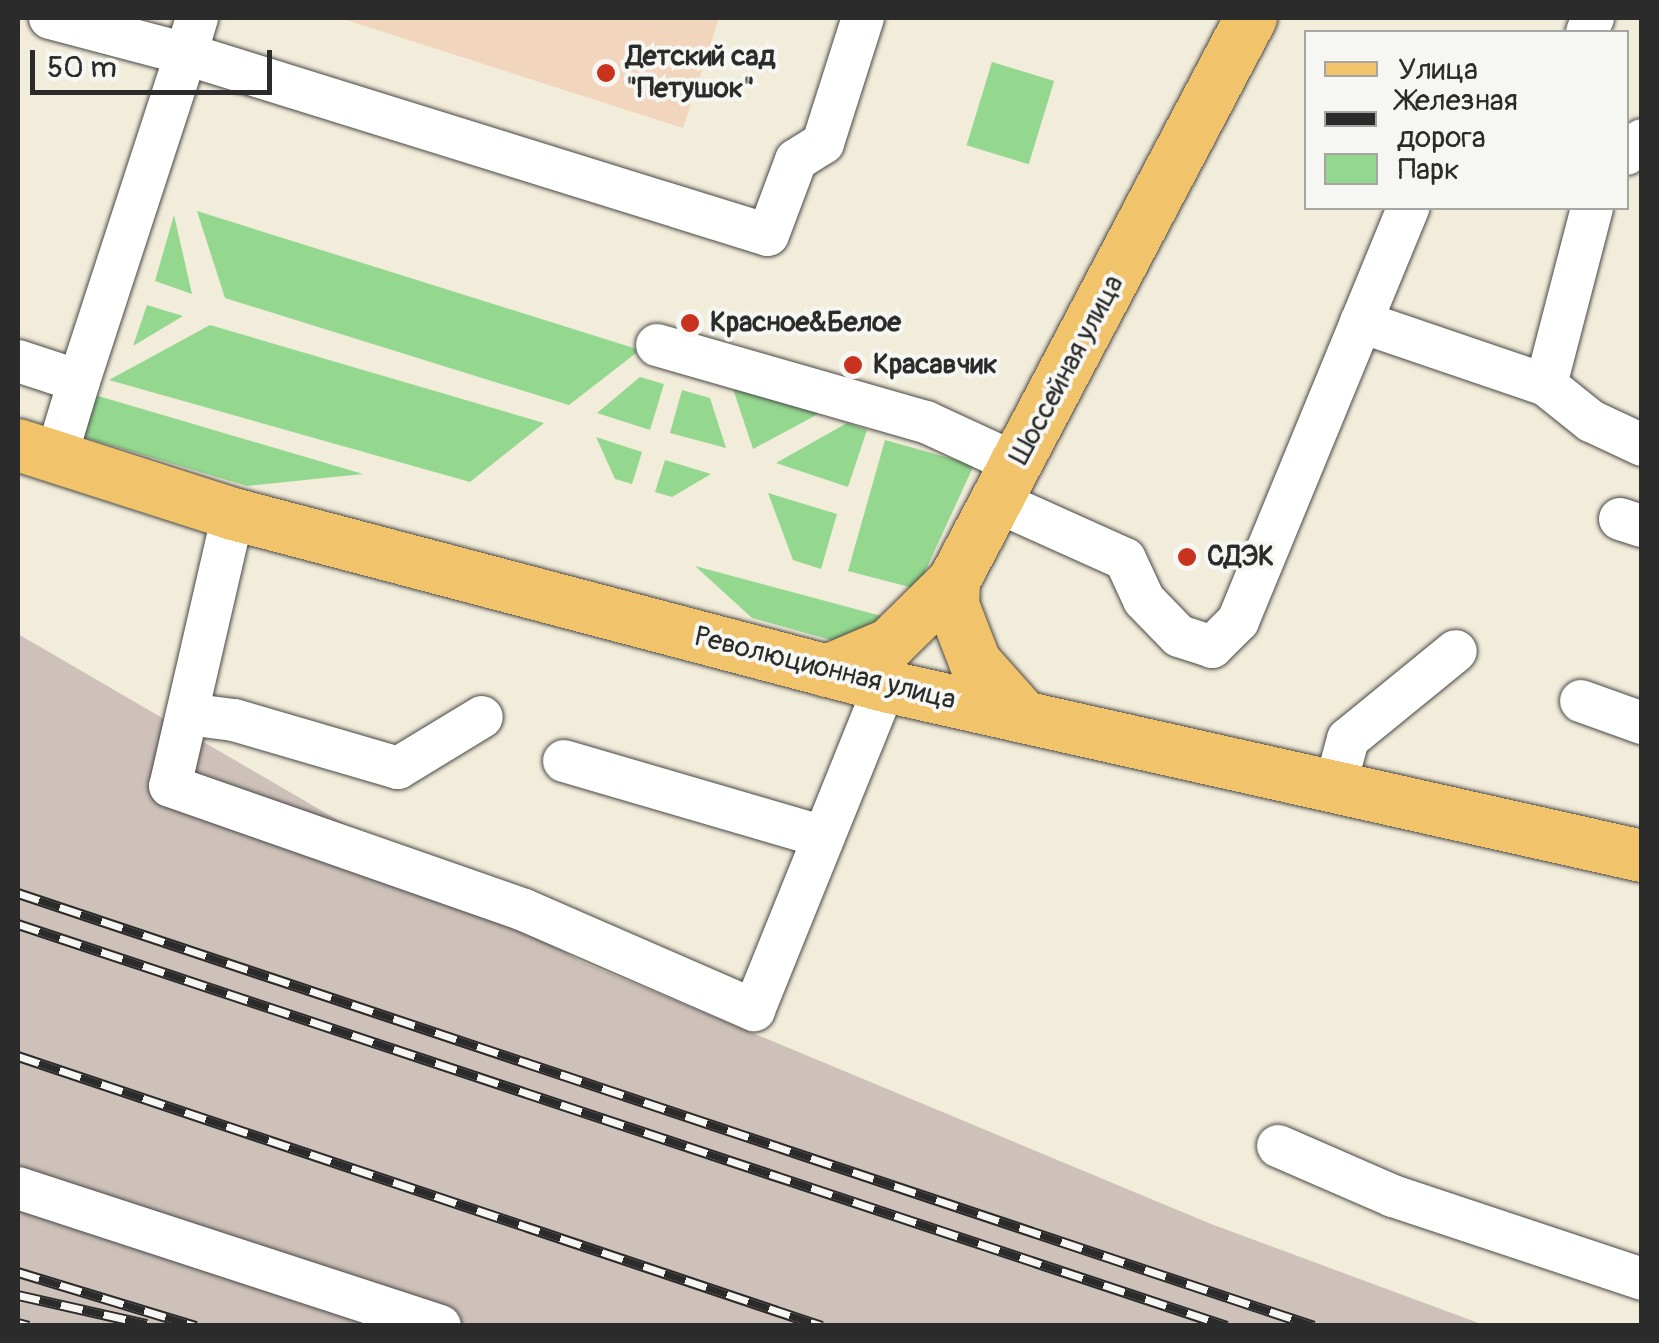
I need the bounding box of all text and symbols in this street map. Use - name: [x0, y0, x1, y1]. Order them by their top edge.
- scale bar: [35, 30, 278, 92]
- legend: [1304, 30, 1629, 210]
- place label: Детский сад "Петушок": [626, 40, 775, 106]
- text: 50 m: [47, 49, 117, 86]
- text: Улица: [1398, 51, 1478, 88]
- marker: Детский сад "Петушок": [595, 62, 617, 84]
- text: Железная дорога: [1397, 82, 1518, 156]
- text: Парк: [1398, 151, 1460, 188]
- street label: Шоссейная улица: [1003, 270, 1131, 470]
- place label: Красное&Белое: [710, 306, 901, 340]
- marker: Красное&Белое: [679, 312, 701, 334]
- place label: Красавчик: [873, 348, 997, 382]
- marker: Красавчик: [842, 354, 864, 376]
- place label: СДЭК: [1207, 540, 1274, 574]
- marker: СДЭК: [1176, 546, 1198, 568]
- street label: Революционная улица: [691, 620, 959, 718]

